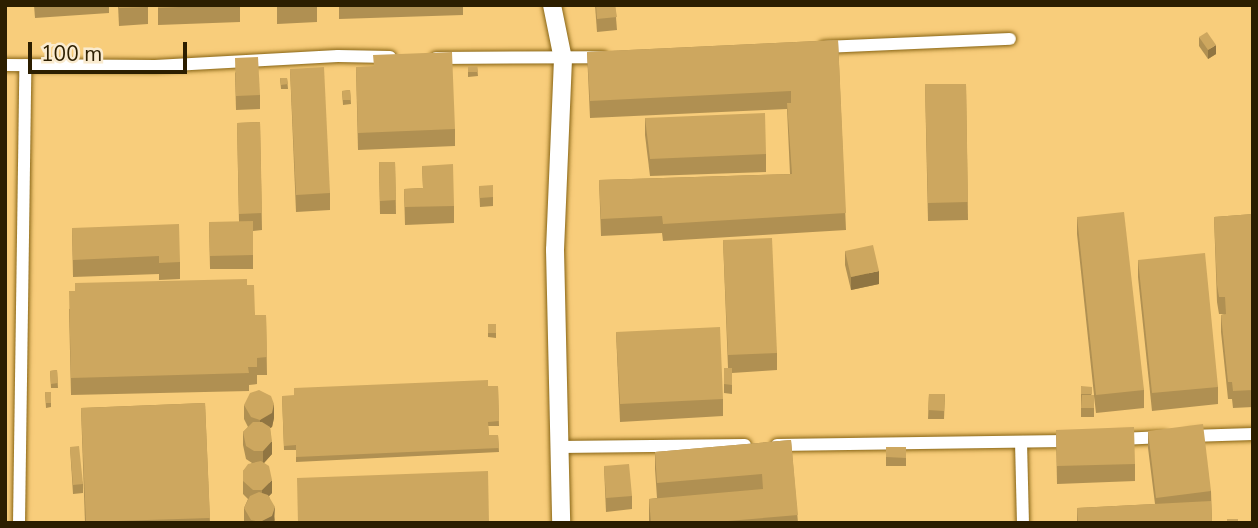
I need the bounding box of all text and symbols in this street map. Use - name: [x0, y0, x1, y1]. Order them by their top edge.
- scale bar: [32, 28, 191, 72]
- text: 100 m: [41, 40, 102, 68]

